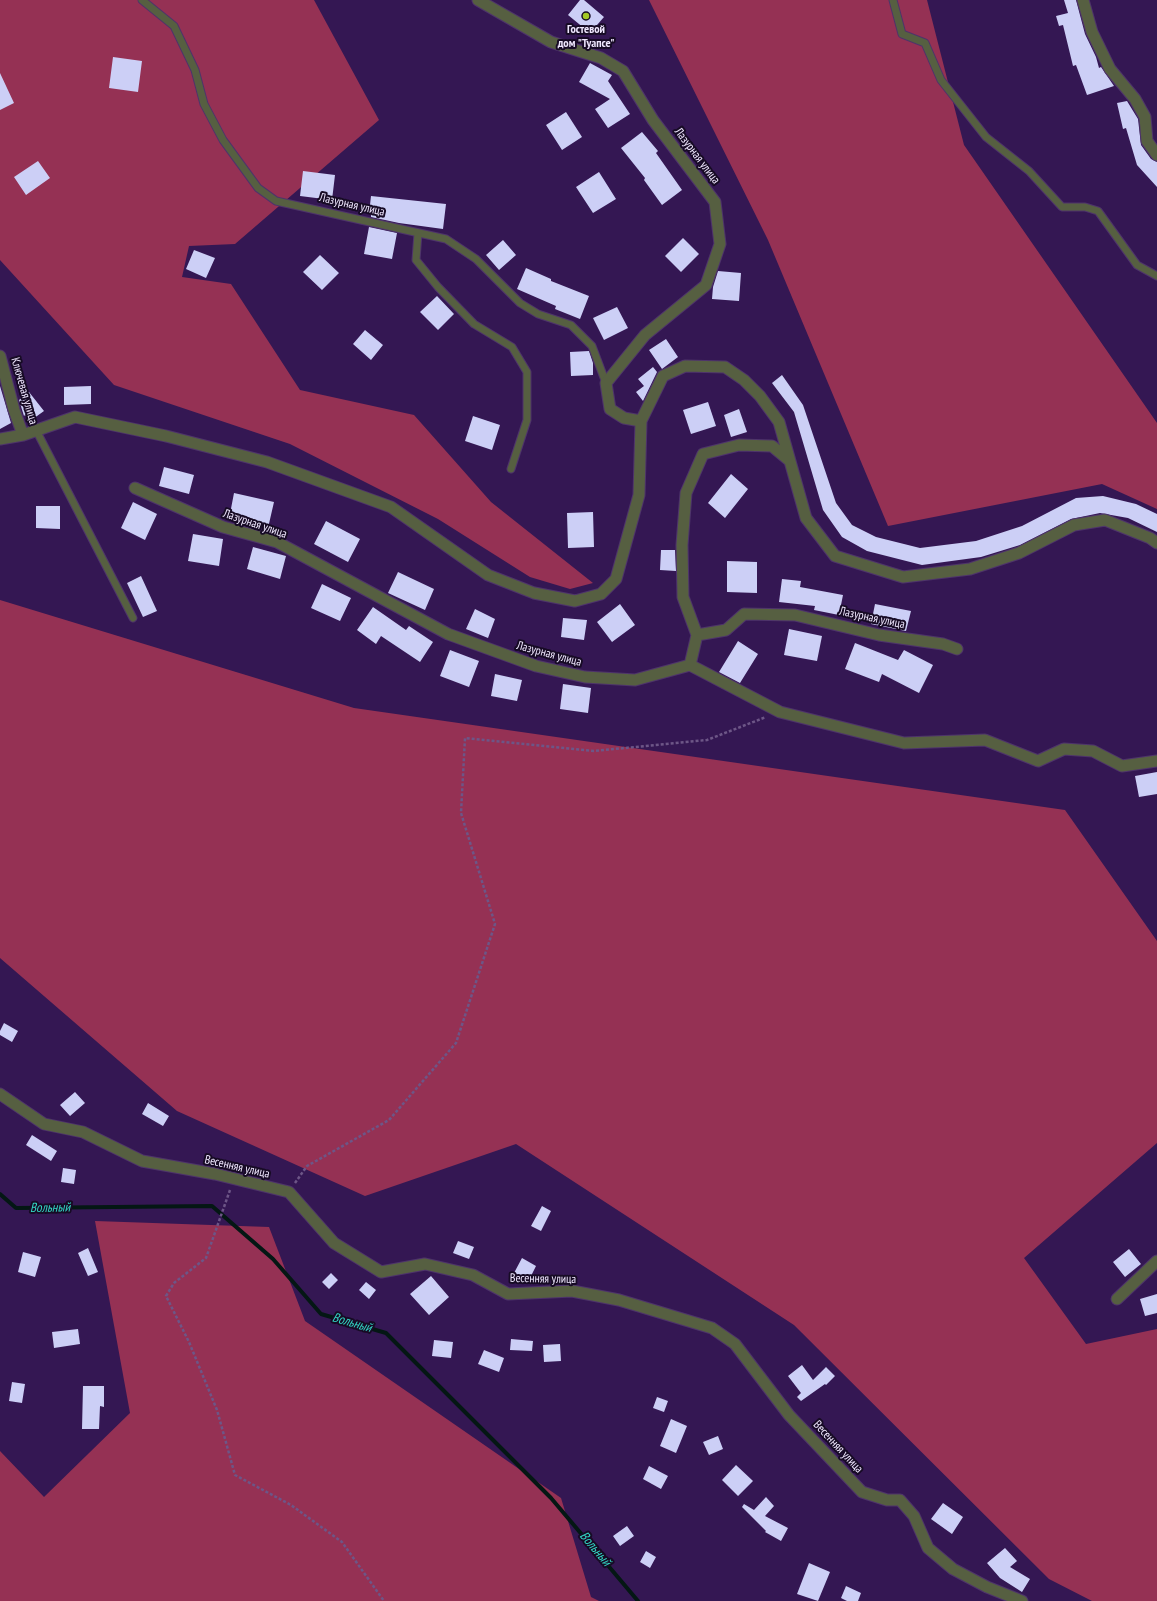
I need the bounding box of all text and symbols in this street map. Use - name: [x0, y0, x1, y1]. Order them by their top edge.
- marker: Гостевой дом "Туапсе": [581, 11, 591, 21]
- place label: Гостевой дом "Туапсе": [558, 23, 614, 51]
- street label: Лазурная улица: [671, 125, 723, 187]
- street label: Лазурная улица: [318, 190, 386, 220]
- street label: Ключевая улица: [8, 356, 40, 426]
- street label: Лазурная улица: [221, 506, 289, 542]
- street label: Лазурная улица: [838, 604, 906, 632]
- street label: Лазурная улица: [515, 638, 583, 670]
- street label: Весенняя улица: [203, 1153, 271, 1181]
- water label: Вольный: [30, 1200, 70, 1216]
- street label: Весенняя улица: [510, 1271, 576, 1287]
- water label: Вольный: [330, 1310, 374, 1336]
- street label: Весенняя улица: [810, 1418, 866, 1476]
- water label: Вольный: [576, 1529, 614, 1569]

